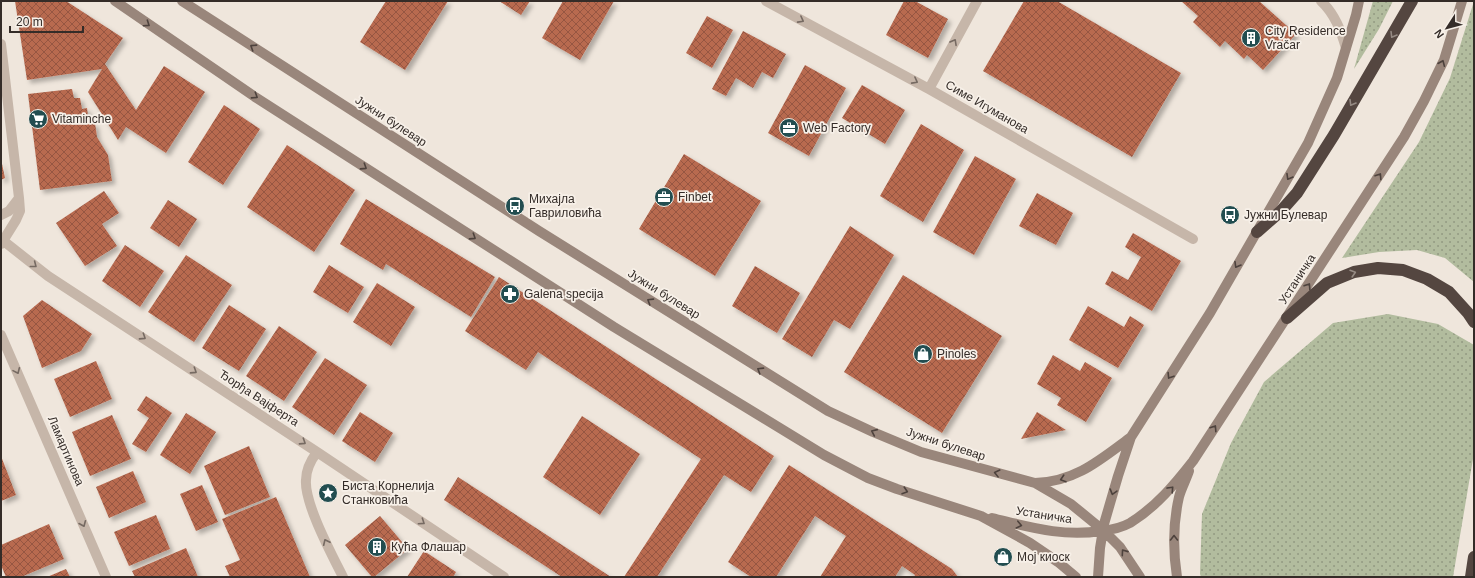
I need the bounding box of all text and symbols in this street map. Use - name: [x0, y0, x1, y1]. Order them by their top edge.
- scale bar: [10, 8, 83, 34]
- north arrow: [1427, 8, 1467, 48]
- text: 20 m: [16, 15, 43, 29]
- one-way arrow: [796, 15, 804, 22]
- one-way arrow: [143, 19, 150, 27]
- place label: City Residence Vračar: [1265, 24, 1346, 52]
- building icon: City Residence Vračar: [1240, 27, 1262, 49]
- text: N: [1432, 27, 1446, 41]
- one-way arrow: [1391, 31, 1398, 38]
- one-way arrow: [950, 39, 957, 46]
- one-way arrow: [250, 45, 257, 52]
- one-way arrow: [1437, 60, 1445, 68]
- one-way arrow: [911, 77, 918, 84]
- street label: Симе Игуманова: [943, 78, 1031, 137]
- one-way arrow: [250, 91, 257, 98]
- street label: Јужни булевар: [353, 93, 430, 149]
- one-way arrow: [1350, 99, 1357, 106]
- supermarket icon: Vitaminche: [27, 108, 49, 130]
- place label: Vitaminche: [52, 112, 111, 126]
- office icon: Web Factory: [778, 117, 800, 139]
- place label: Web Factory: [803, 121, 871, 135]
- one-way arrow: [360, 162, 367, 169]
- one-way arrow: [1286, 173, 1293, 180]
- one-way arrow: [1374, 174, 1381, 181]
- office icon: Finbet: [653, 186, 675, 208]
- place label: Finbet: [678, 190, 712, 204]
- place label: Михајла Гавриловића: [529, 192, 602, 220]
- bus stop icon: Михајла Гавриловића: [504, 195, 526, 217]
- bus stop icon: Јужни Булевар: [1219, 204, 1241, 226]
- place label: Јужни Булевар: [1244, 208, 1328, 222]
- one-way arrow: [469, 232, 476, 240]
- street label: Устаничка: [1276, 251, 1318, 307]
- one-way arrow: [30, 260, 37, 267]
- one-way arrow: [1235, 261, 1242, 268]
- street label: Јужни булевар: [625, 266, 703, 322]
- one-way arrow: [1349, 269, 1356, 278]
- pharmacy icon: Galena specija: [499, 283, 521, 305]
- one-way arrow: [1303, 283, 1310, 290]
- place label: Galena specija: [524, 287, 604, 301]
- one-way arrow: [647, 298, 654, 305]
- one-way arrow: [138, 332, 145, 339]
- shop icon: Pinoles: [912, 343, 934, 365]
- place label: Pinoles: [937, 347, 976, 361]
- one-way arrow: [12, 366, 20, 374]
- one-way arrow: [190, 366, 197, 374]
- street label: Ђорђа Вајферта: [216, 367, 302, 429]
- one-way arrow: [757, 367, 764, 374]
- one-way arrow: [1167, 372, 1175, 379]
- street label: Ламартинова: [45, 414, 87, 488]
- street label: Јужни булевар: [905, 425, 988, 463]
- one-way arrow: [1210, 425, 1217, 432]
- one-way arrow: [870, 429, 878, 437]
- one-way arrow: [298, 437, 305, 444]
- one-way arrow: [994, 470, 1000, 478]
- one-way arrow: [1059, 474, 1066, 483]
- place label: Биста Корнелија Станковића: [342, 479, 435, 507]
- place icon: Биста Корнелија Станковића: [317, 482, 339, 504]
- one-way arrow: [1166, 486, 1173, 493]
- one-way arrow: [901, 487, 908, 495]
- one-way arrow: [1110, 489, 1118, 496]
- street label: Устаничка: [1015, 504, 1073, 526]
- one-way arrow: [418, 517, 425, 525]
- one-way arrow: [78, 520, 86, 528]
- one-way arrow: [1016, 520, 1022, 528]
- one-way arrow: [1170, 535, 1178, 541]
- building icon: Кућа Флашар: [366, 536, 388, 558]
- one-way arrow: [323, 538, 331, 546]
- place label: Кућа Флашар: [391, 540, 466, 554]
- shop icon: Мој киоск: [992, 546, 1014, 568]
- one-way arrow: [1121, 549, 1129, 556]
- place label: Мој киоск: [1017, 550, 1070, 564]

